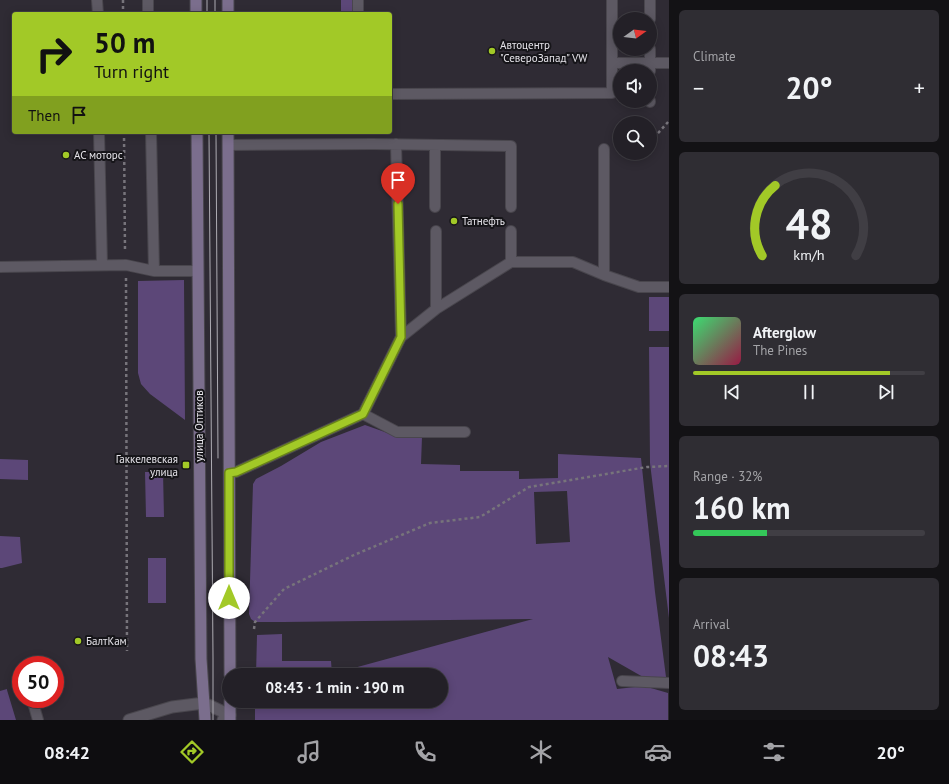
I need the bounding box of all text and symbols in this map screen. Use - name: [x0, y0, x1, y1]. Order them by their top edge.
- north arrow: [613, 12, 657, 56]
- map controls: [613, 12, 657, 160]
- text: 50 m: [94, 24, 155, 61]
- icon: right: [28, 28, 80, 80]
- place label: Автоцентр "СевероЗапад" VW: [500, 38, 588, 65]
- marker: Автоцентр "СевероЗапад" VW: [487, 46, 497, 56]
- text: Climate: [693, 48, 736, 65]
- text: Turn right: [94, 60, 169, 83]
- button: sound: [613, 64, 657, 108]
- text: 20°: [785, 68, 833, 107]
- text: −: [693, 74, 704, 102]
- text: +: [914, 74, 925, 102]
- icon: arrive: [68, 104, 90, 126]
- text: Then: [28, 106, 60, 125]
- button: search: [613, 116, 657, 160]
- place label: АС моторс: [74, 148, 123, 162]
- marker: АС моторс: [61, 150, 71, 160]
- pin: [381, 163, 415, 204]
- icon: arrive: [387, 169, 409, 191]
- text: 48: [785, 197, 833, 250]
- place label: Татнефть: [462, 214, 505, 228]
- marker: Татнефть: [449, 216, 459, 226]
- text: km/h: [793, 245, 825, 264]
- text: Afterglow: [753, 323, 816, 342]
- text: The Pines: [753, 342, 807, 359]
- icon: previous: [721, 381, 743, 403]
- icon: pause: [798, 381, 820, 403]
- icon: next: [875, 381, 897, 403]
- street label: улица Оптиков: [192, 390, 206, 462]
- place label: Гаккелевская улица: [116, 452, 178, 479]
- marker: Гаккелевская улица: [181, 460, 191, 470]
- text: Range · 32%: [693, 468, 762, 485]
- text: 160 km: [693, 488, 791, 527]
- position arrow: [208, 577, 250, 619]
- text: Arrival: [693, 616, 729, 633]
- place label: БалтКам: [86, 634, 127, 648]
- marker: БалтКам: [73, 636, 83, 646]
- text: 08:43: [693, 636, 769, 675]
- speed limit sign: 50: [12, 656, 64, 708]
- text: 08:43 · 1 min · 190 m: [266, 678, 404, 697]
- icon: directions: [178, 738, 206, 766]
- icon: music: [295, 738, 323, 766]
- icon: phone: [411, 738, 439, 766]
- icon: climate: [527, 738, 555, 766]
- icon: car: [644, 738, 672, 766]
- icon: filters: [760, 738, 788, 766]
- text: 08:42: [44, 741, 90, 764]
- text: 20°: [876, 741, 905, 764]

